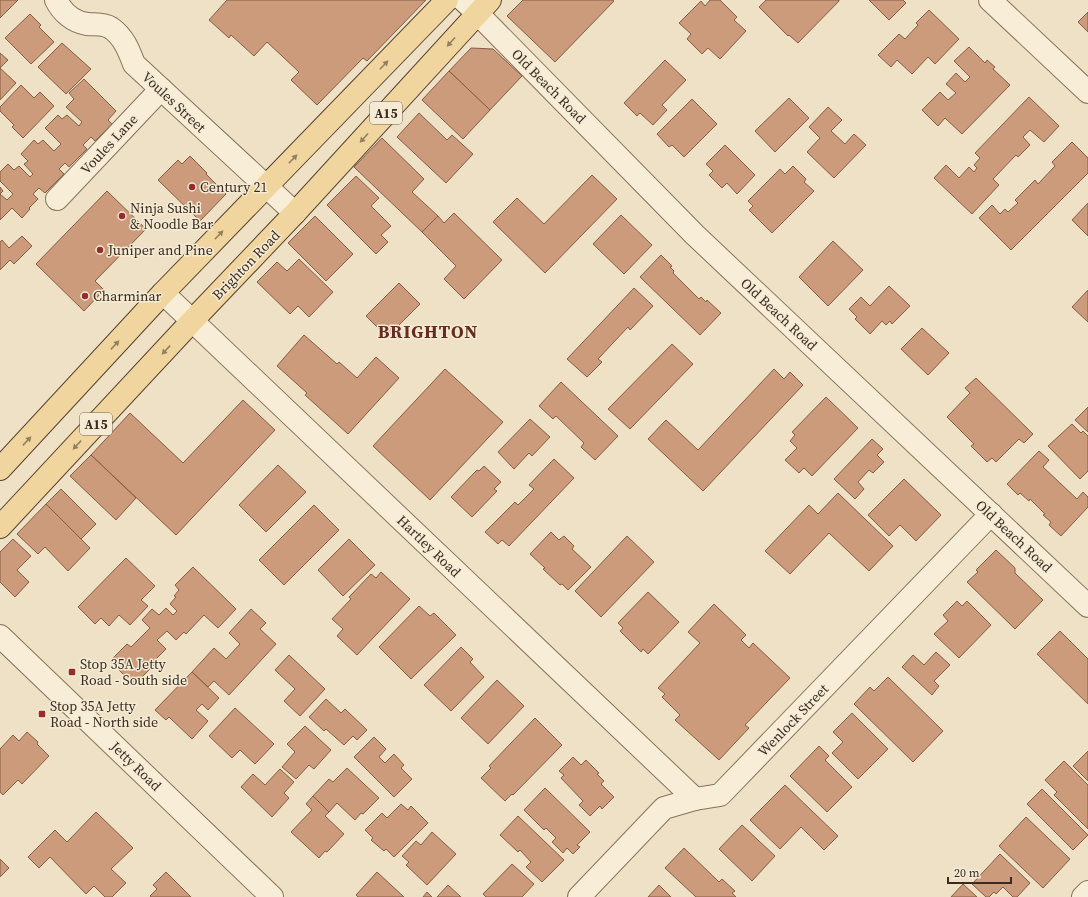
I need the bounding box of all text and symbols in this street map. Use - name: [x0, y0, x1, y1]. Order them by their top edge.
- one-way arrow: [447, 37, 456, 47]
- street label: Old Beach Road: [507, 44, 591, 128]
- one-way arrow: [379, 60, 388, 70]
- street label: Voules Street: [138, 67, 211, 137]
- road number: A15: [370, 102, 402, 124]
- street label: Voules Lane: [76, 109, 142, 179]
- one-way arrow: [359, 133, 368, 143]
- one-way arrow: [288, 154, 298, 164]
- place label: Century 21: [200, 177, 268, 197]
- marker: Century 21: [187, 182, 197, 192]
- place label: Ninja Sushi & Noodle Bar: [130, 198, 213, 234]
- marker: Ninja Sushi & Noodle Bar: [117, 211, 127, 221]
- street label: Brighton Road: [208, 226, 285, 304]
- one-way arrow: [214, 230, 224, 240]
- place label: Juniper and Pine: [107, 240, 213, 260]
- marker: Juniper and Pine: [95, 245, 105, 255]
- street label: Old Beach Road: [736, 273, 822, 355]
- place label: Charminar: [93, 286, 162, 306]
- marker: Charminar: [80, 291, 90, 301]
- district label: BRIGHTON: [378, 319, 478, 344]
- one-way arrow: [110, 341, 119, 350]
- one-way arrow: [161, 344, 170, 355]
- road number: A15: [80, 413, 112, 435]
- one-way arrow: [22, 436, 31, 446]
- one-way arrow: [72, 440, 82, 450]
- street label: Old Beach Road: [971, 495, 1057, 577]
- street label: Hartley Road: [393, 510, 465, 582]
- place label: Stop 35A Jetty Road - South side: [80, 654, 187, 690]
- marker: Stop 35A Jetty Road - South side: [67, 667, 77, 677]
- street label: Wenlock Street: [753, 679, 833, 761]
- place label: Stop 35A Jetty Road - North side: [50, 696, 158, 732]
- marker: Stop 35A Jetty Road - North side: [37, 709, 47, 719]
- street label: Jetty Road: [106, 736, 166, 795]
- scale bar: [948, 859, 1011, 885]
- text: 20 m: [954, 865, 980, 881]

